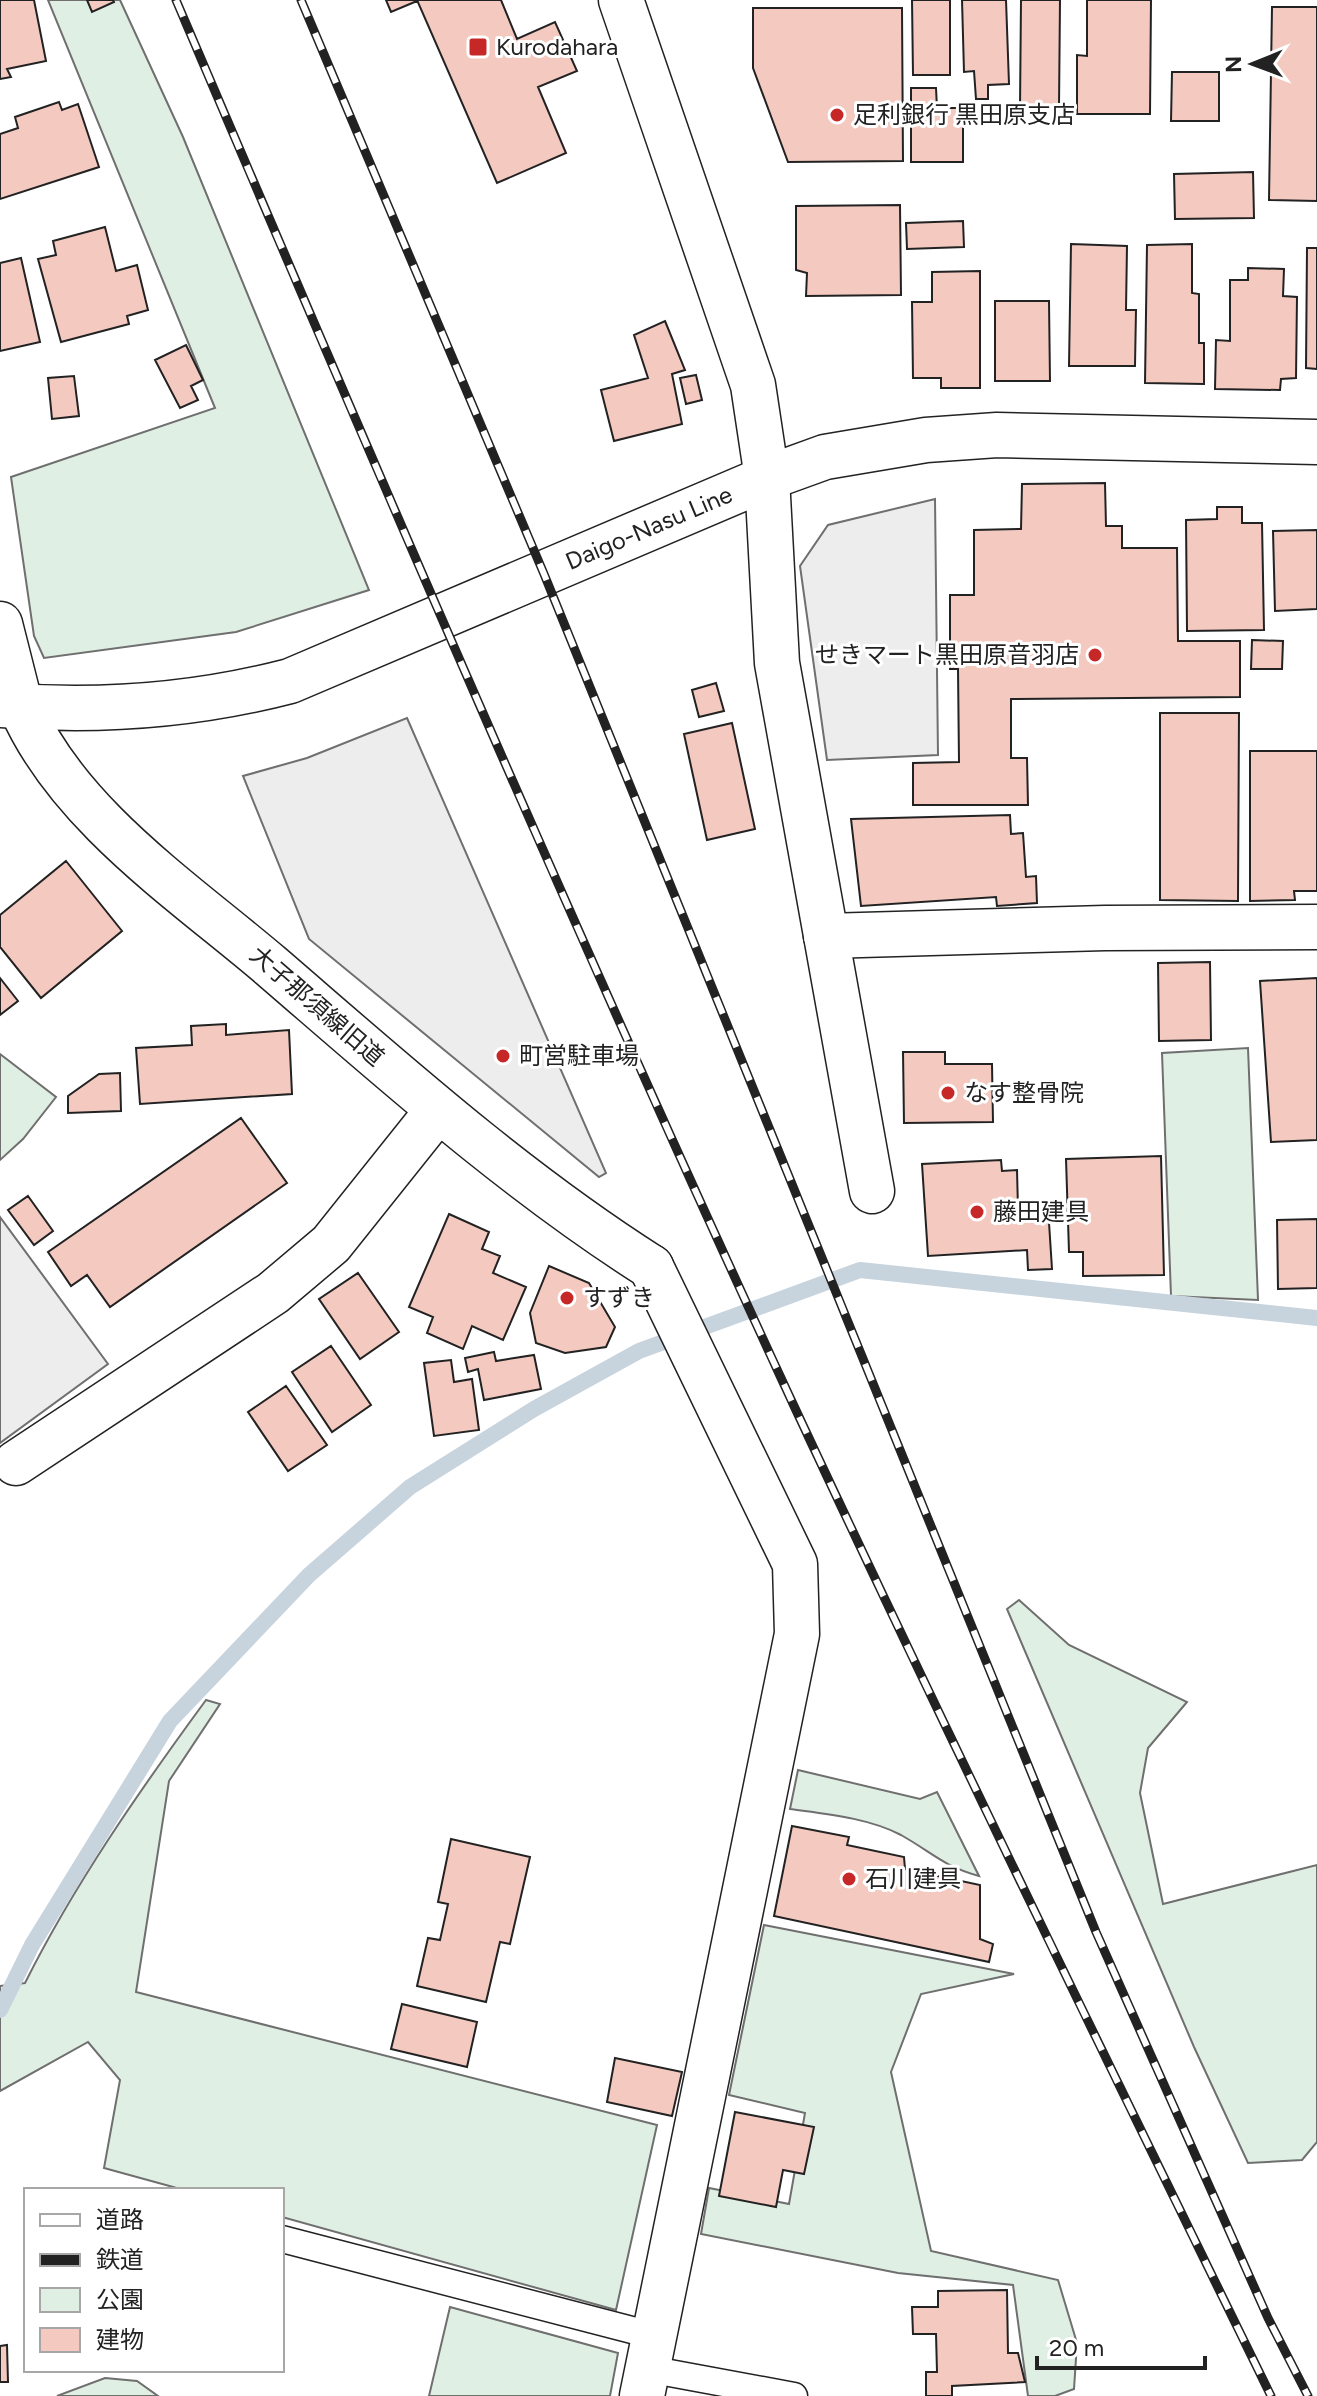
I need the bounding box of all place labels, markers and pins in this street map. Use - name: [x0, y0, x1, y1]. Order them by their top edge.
- place label: Kurodahara: [496, 32, 618, 61]
- marker: Kurodahara: [467, 36, 489, 58]
- place label: 足利銀行 黒田原支店: [853, 100, 1075, 129]
- marker: 足利銀行 黒田原支店: [828, 106, 846, 124]
- place label: せきマート黒田原音羽店: [815, 640, 1079, 669]
- marker: せきマート黒田原音羽店: [1086, 646, 1104, 664]
- place label: 町営駐車場: [519, 1041, 639, 1070]
- marker: 町営駐車場: [494, 1047, 512, 1065]
- place label: なす整骨院: [964, 1078, 1084, 1107]
- marker: なす整骨院: [939, 1084, 957, 1102]
- place label: 藤田建具: [993, 1197, 1089, 1226]
- marker: 藤田建具: [968, 1203, 986, 1221]
- place label: すずき: [583, 1283, 655, 1312]
- marker: すずき: [558, 1289, 576, 1307]
- place label: 石川建具: [865, 1864, 961, 1893]
- marker: 石川建具: [840, 1870, 858, 1888]

